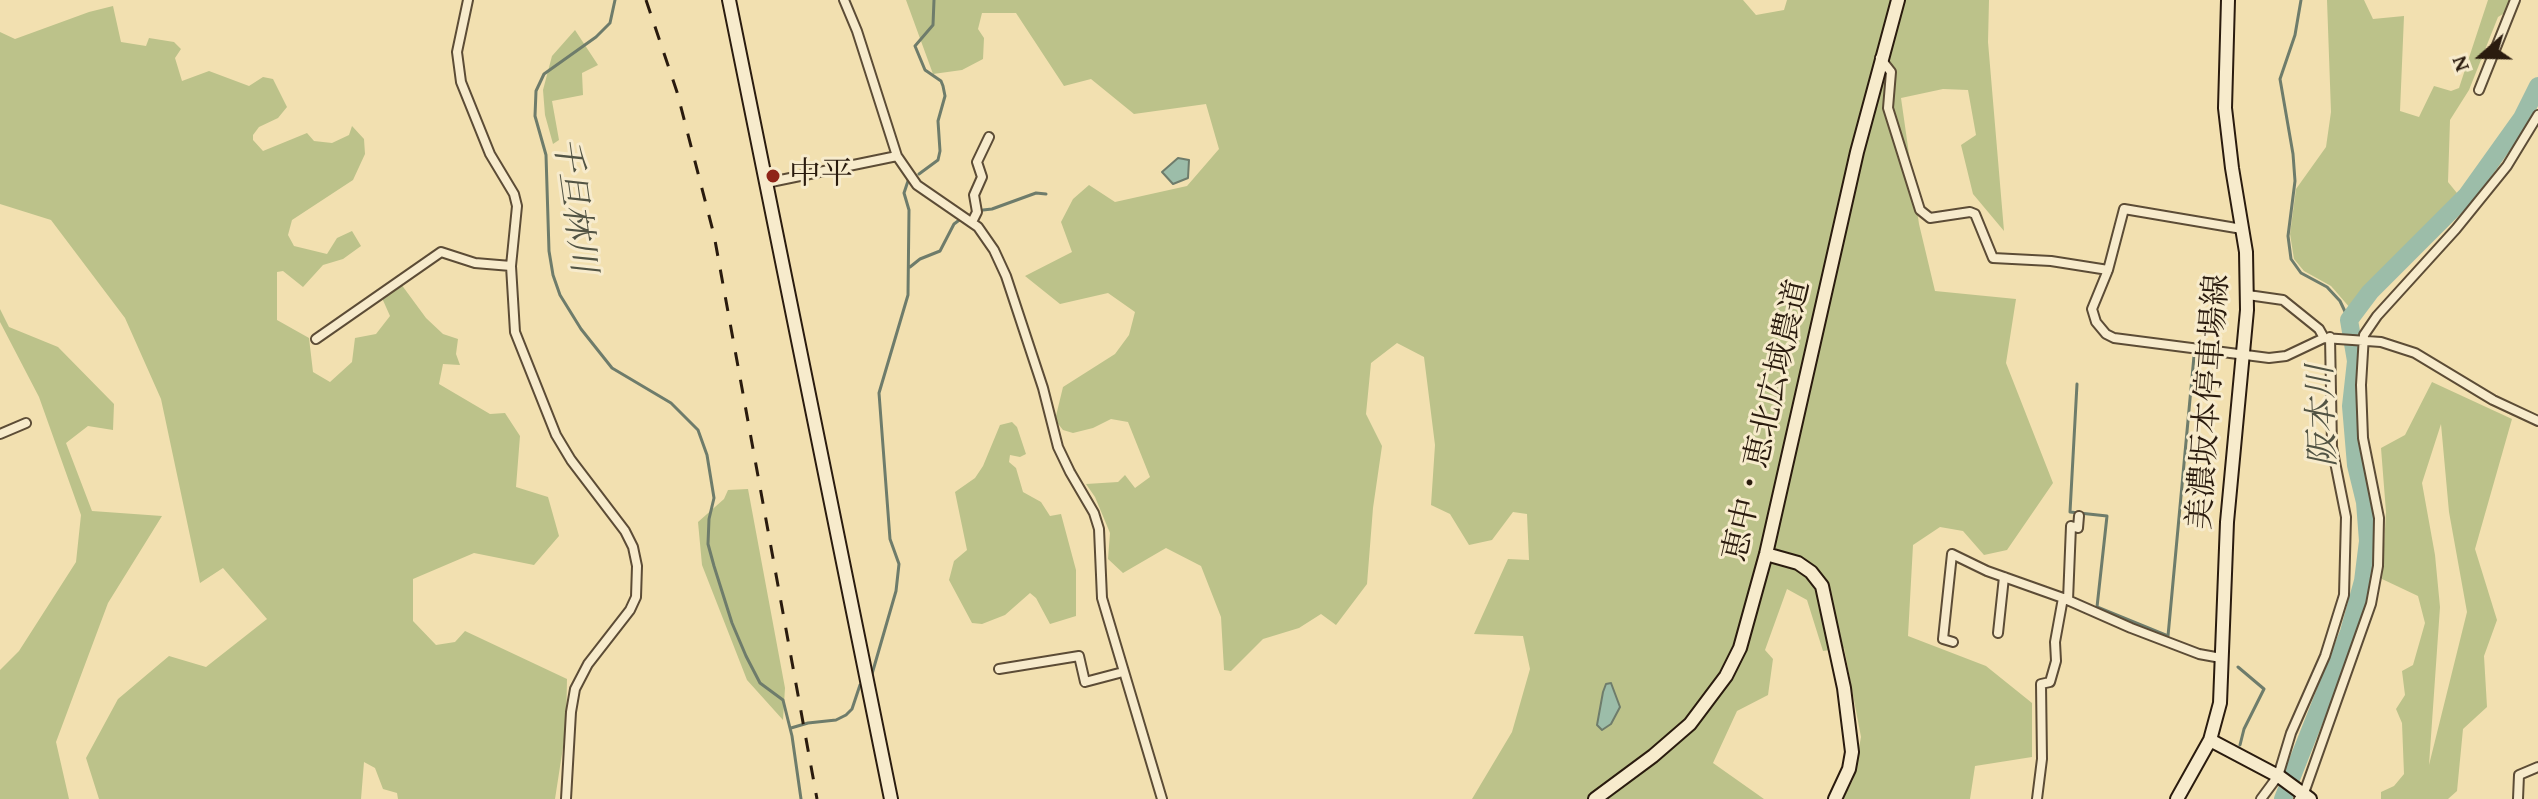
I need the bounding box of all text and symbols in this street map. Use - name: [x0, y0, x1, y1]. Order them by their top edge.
- north arrow: [2442, 16, 2522, 96]
- text: N: [2442, 52, 2477, 77]
- water label: 千旦林川: [543, 135, 603, 275]
- place label: 中平: [789, 157, 853, 195]
- marker: 中平: [764, 167, 782, 185]
- street label: 美濃坂本停車場線: [2182, 273, 2238, 531]
- street label: 恵中・恵北広域農道: [1717, 276, 1819, 566]
- water label: 阪本川: [2302, 364, 2346, 468]

